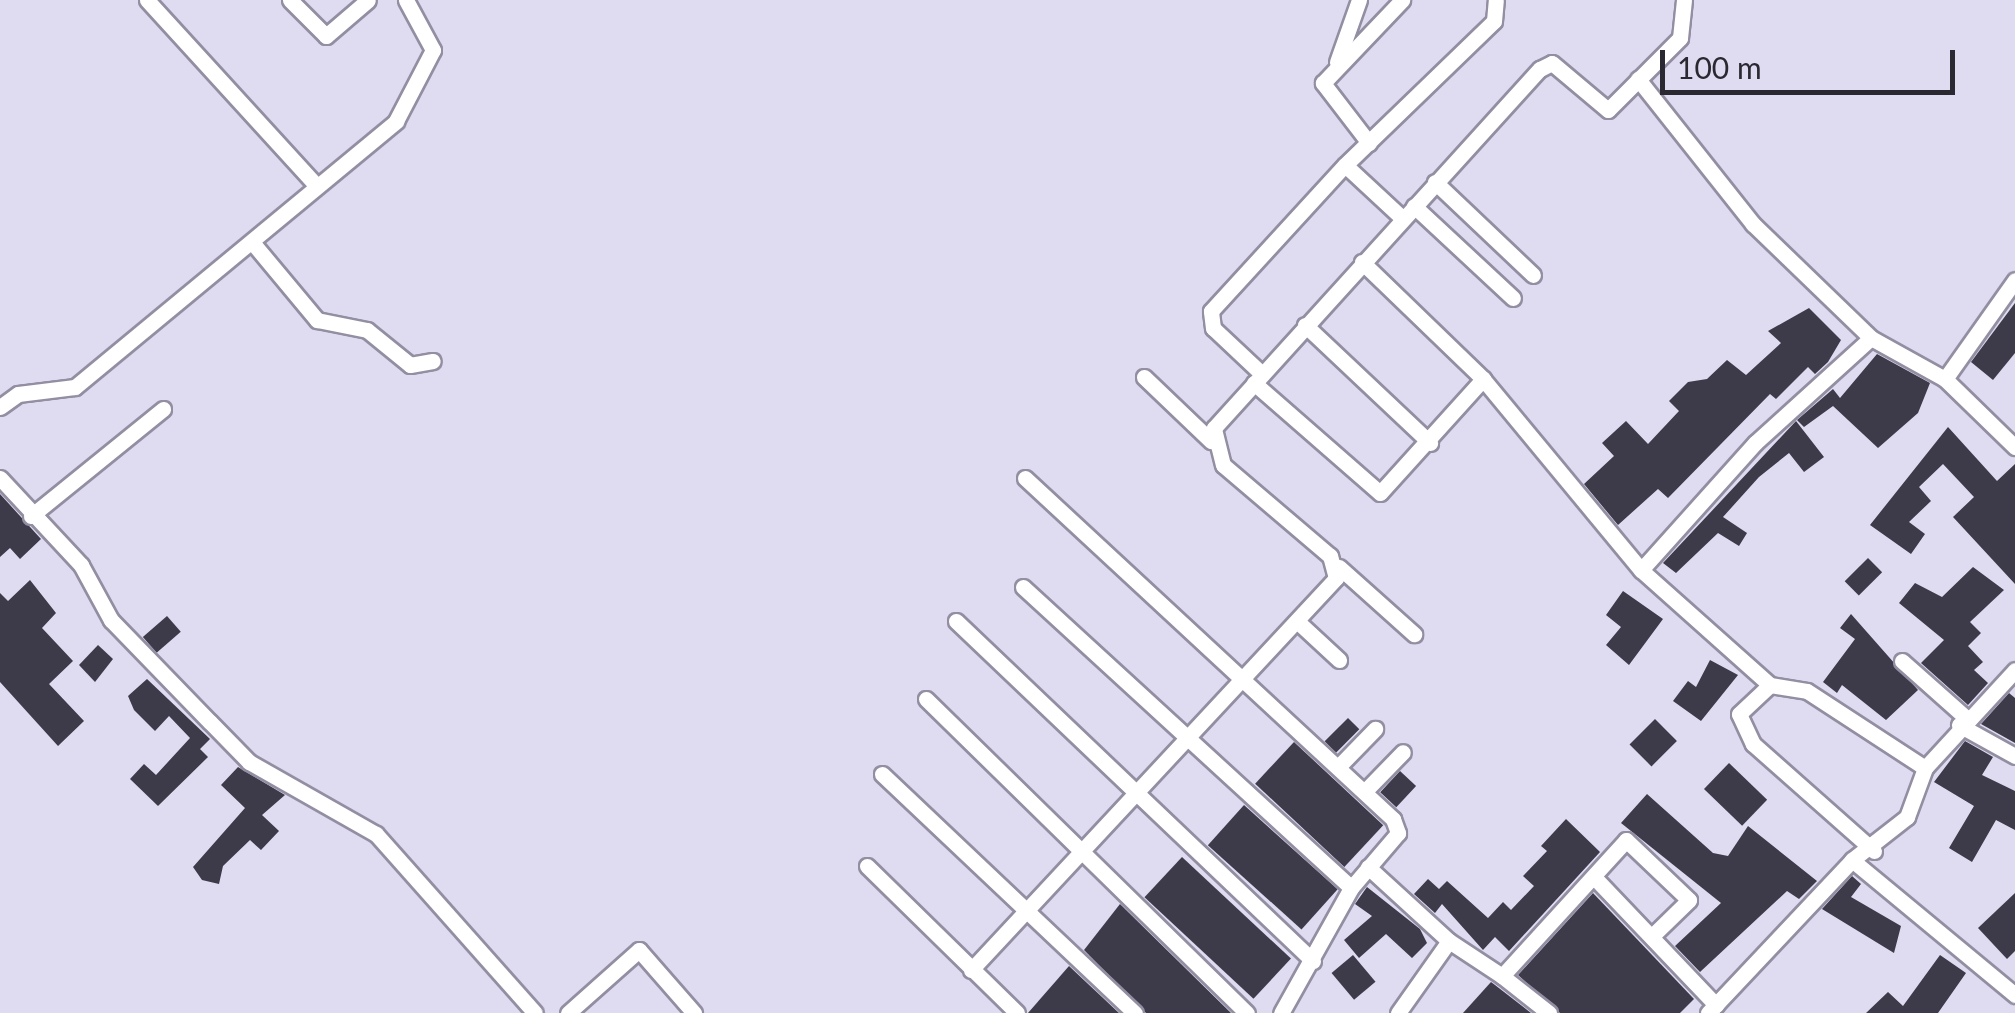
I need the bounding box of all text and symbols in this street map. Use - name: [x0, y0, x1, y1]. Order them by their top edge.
- scale bar: [1665, 30, 1960, 92]
- text: 100 m: [1677, 49, 1762, 85]

